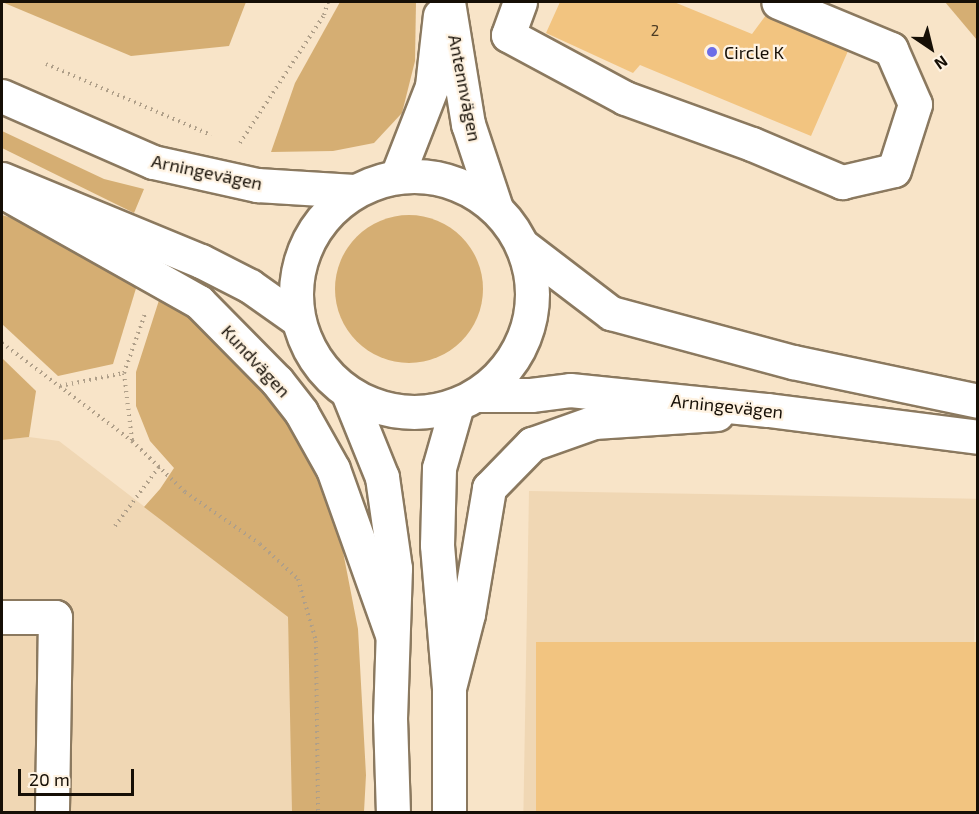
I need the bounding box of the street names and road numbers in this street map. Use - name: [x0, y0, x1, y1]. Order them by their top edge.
- street label: Antennvägen: [444, 33, 486, 143]
- street label: Arningevägen: [150, 150, 264, 194]
- street label: Kundvägen: [217, 320, 295, 402]
- street label: Arningevägen: [670, 389, 784, 423]

